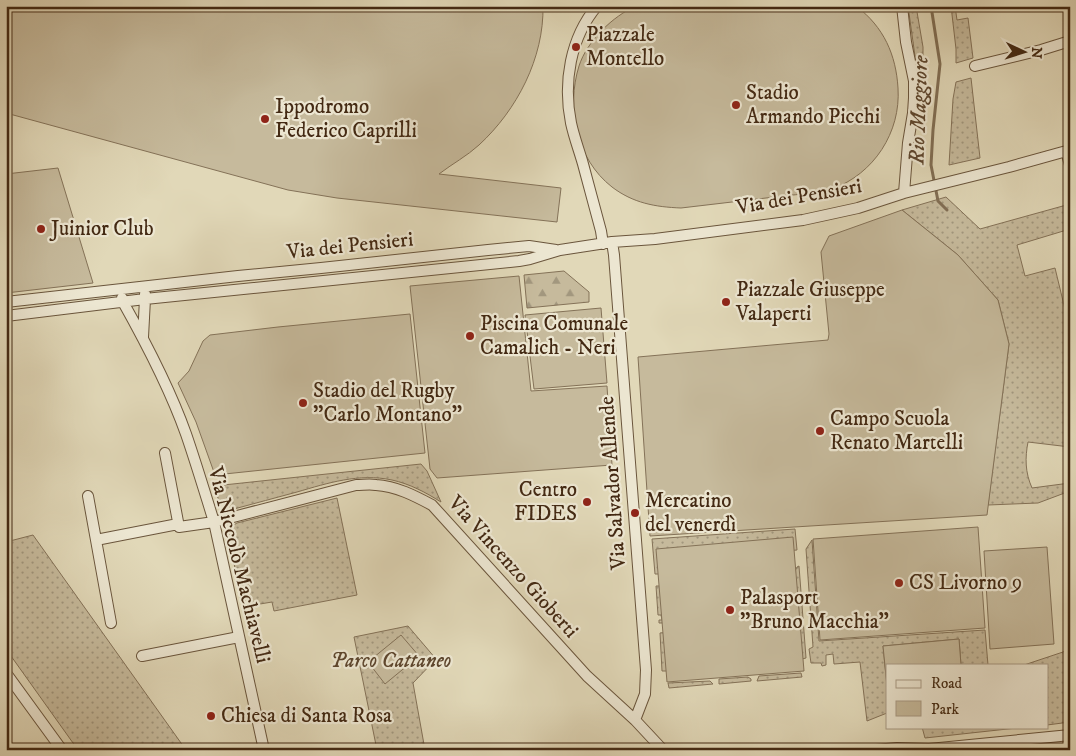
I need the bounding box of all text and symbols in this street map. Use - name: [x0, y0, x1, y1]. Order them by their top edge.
- place label: Piazzale Montello: [586, 22, 664, 72]
- north arrow: [998, 28, 1048, 78]
- marker: Piazzale Montello: [570, 41, 582, 53]
- text: N: [1027, 46, 1045, 60]
- water label: Rio Maggiore: [904, 55, 934, 166]
- place label: Stadio Armando Picchi: [746, 80, 880, 130]
- place label: Ippodromo Federico Caprilli: [275, 94, 417, 144]
- marker: Stadio Armando Picchi: [730, 99, 742, 111]
- marker: Ippodromo Federico Caprilli: [259, 113, 271, 125]
- street label: Via dei Pensieri: [733, 173, 864, 221]
- place label: Juinior Club: [49, 216, 154, 242]
- marker: Juinior Club: [35, 223, 47, 235]
- street label: Via dei Pensieri: [285, 226, 415, 266]
- place label: Piazzale Giuseppe Valaperti: [735, 277, 885, 327]
- marker: Piazzale Giuseppe Valaperti: [720, 296, 732, 308]
- place label: Piscina Comunale Camalich - Neri: [480, 311, 629, 361]
- marker: Piscina Comunale Camalich - Neri: [464, 330, 476, 342]
- place label: Stadio del Rugby "Carlo Montano": [313, 378, 462, 428]
- street label: Via Salvador Allende: [594, 395, 632, 572]
- marker: Stadio del Rugby "Carlo Montano": [297, 397, 309, 409]
- place label: Campo Scuola Renato Martelli: [830, 406, 963, 456]
- marker: Campo Scuola Renato Martelli: [814, 425, 826, 437]
- street label: Via Niccolò Machiavelli: [202, 463, 276, 666]
- place label: Centro FIDES: [514, 477, 577, 527]
- place label: Mercatino del venerdì: [645, 488, 736, 538]
- street label: Via Vincenzo Gioberti: [442, 490, 584, 644]
- marker: Centro FIDES: [581, 496, 593, 508]
- marker: Mercatino del venerdì: [629, 507, 641, 519]
- place label: CS Livorno 9: [909, 570, 1022, 596]
- marker: CS Livorno 9: [893, 577, 905, 589]
- place label: Palasport "Bruno Macchia": [740, 585, 889, 635]
- marker: Palasport "Bruno Macchia": [724, 604, 736, 616]
- park label: Parco Cattaneo: [331, 648, 452, 674]
- legend: [886, 664, 1048, 728]
- text: Road: [931, 674, 963, 693]
- text: Park: [931, 700, 960, 719]
- place label: Chiesa di Santa Rosa: [221, 703, 392, 729]
- marker: Chiesa di Santa Rosa: [205, 710, 217, 722]

